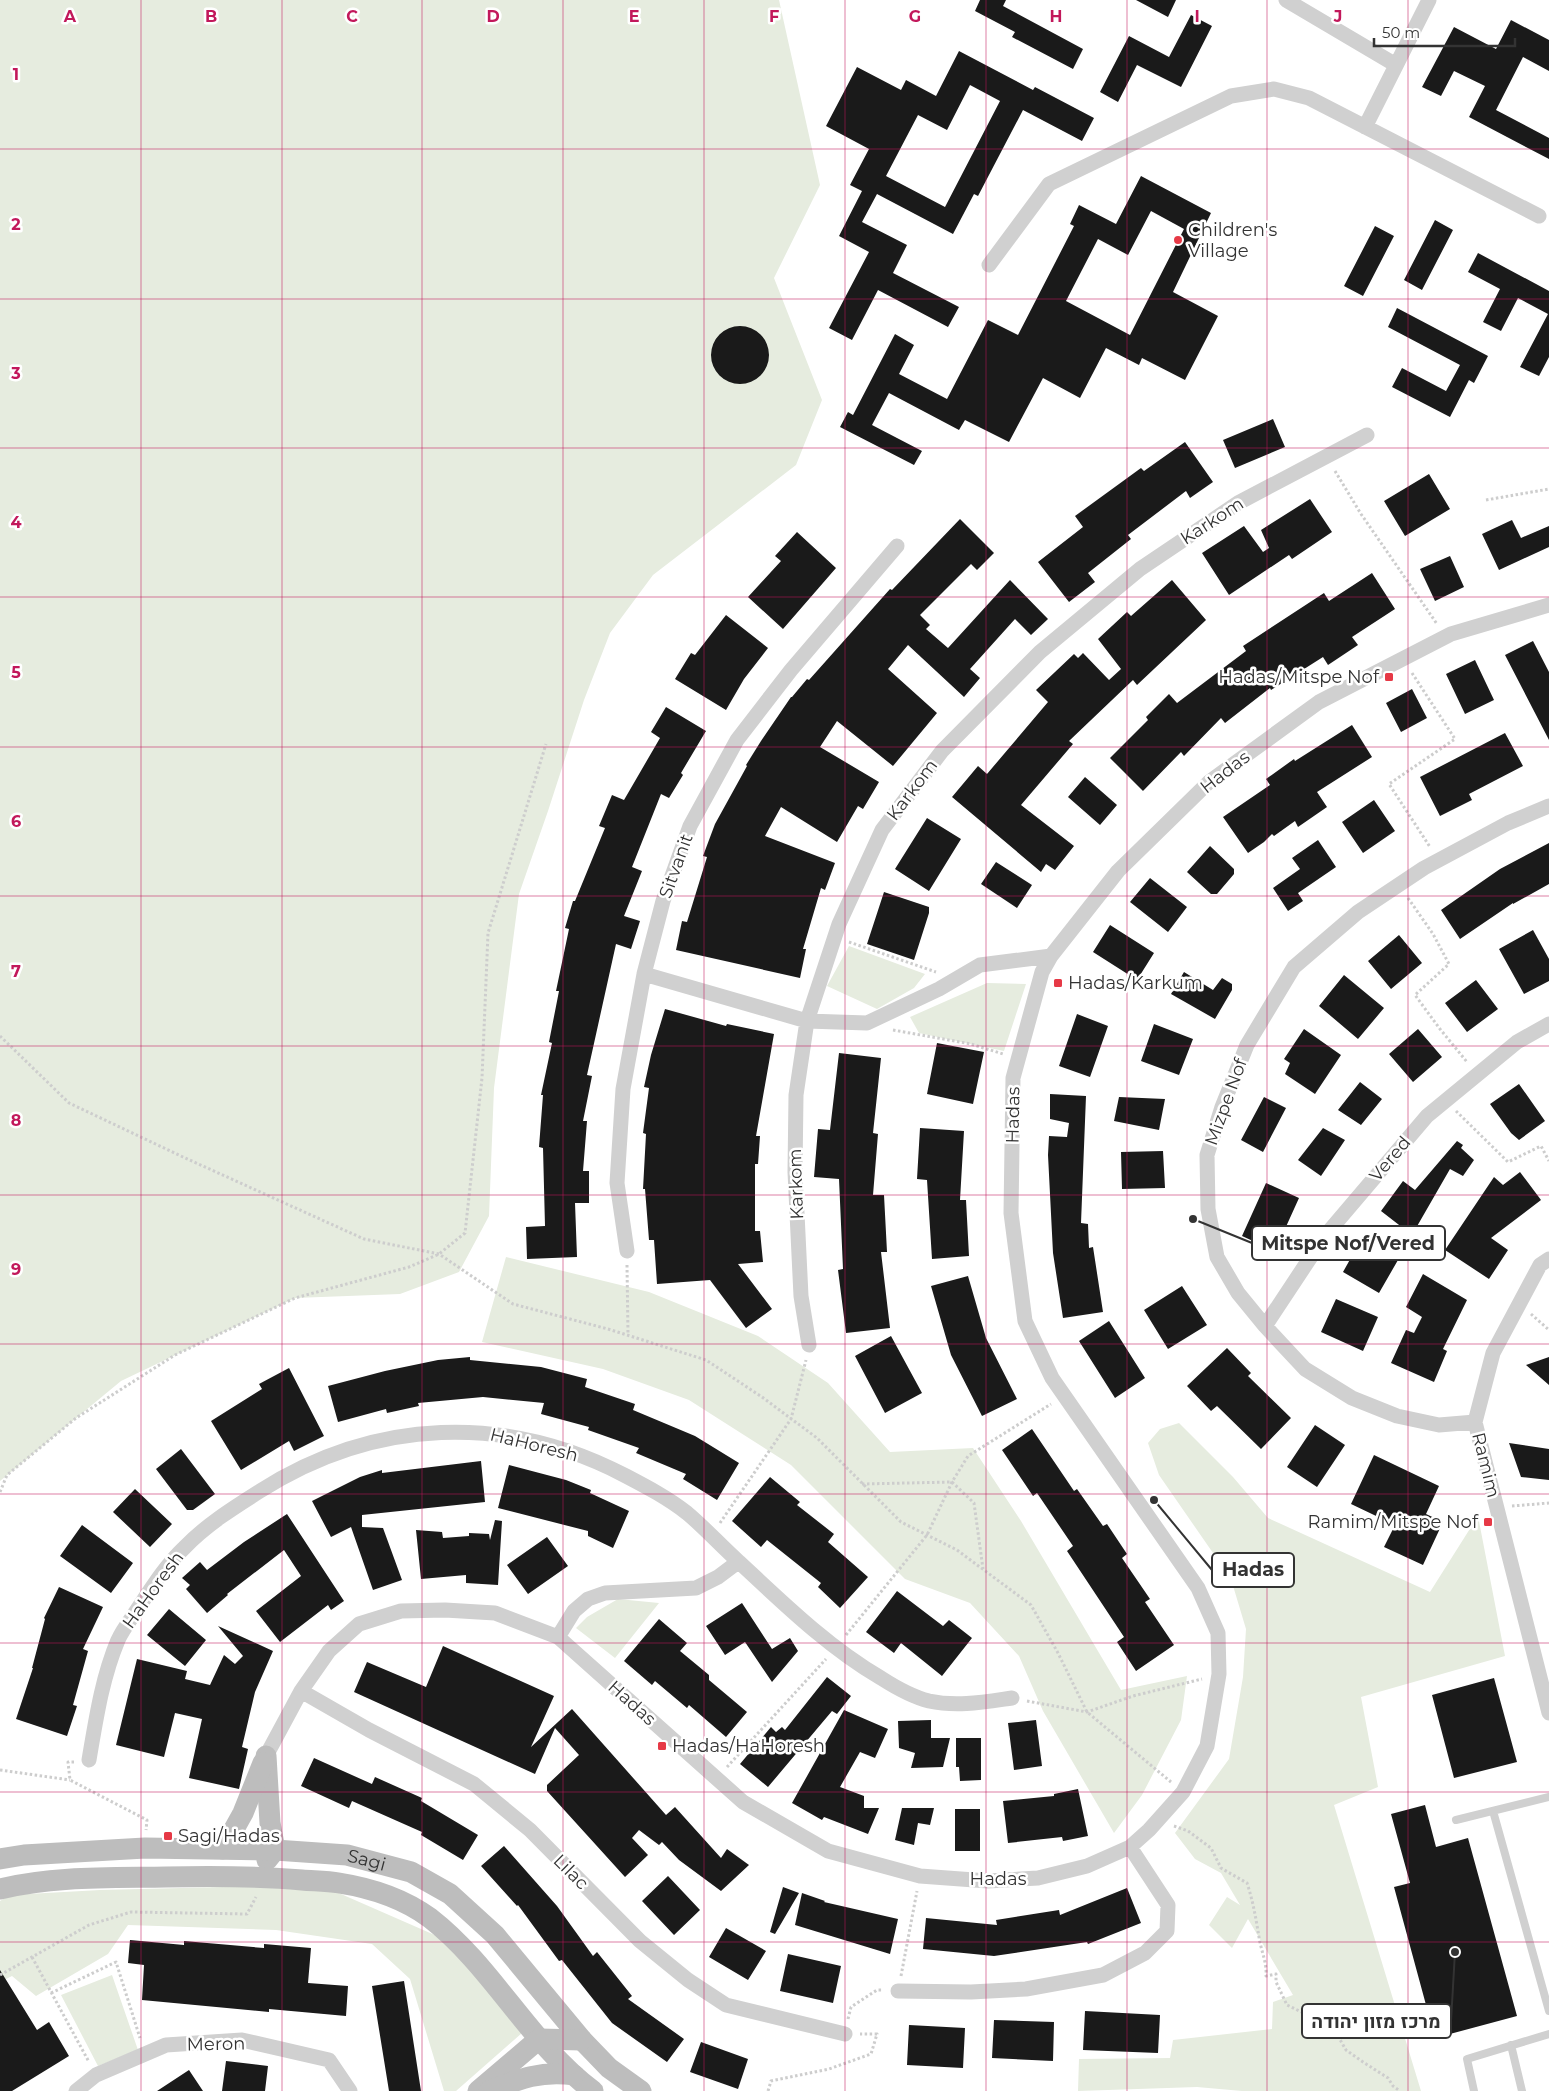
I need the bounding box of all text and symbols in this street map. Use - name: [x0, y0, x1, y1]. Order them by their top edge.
- text: A: [63, 7, 77, 26]
- text: B: [205, 7, 217, 26]
- text: C: [346, 7, 358, 26]
- text: D: [486, 7, 500, 26]
- text: E: [629, 7, 639, 26]
- text: F: [769, 7, 779, 26]
- text: G: [909, 7, 921, 26]
- text: H: [1050, 7, 1062, 26]
- text: I: [1194, 7, 1200, 26]
- text: J: [1333, 7, 1342, 26]
- scale bar: [1374, 15, 1515, 47]
- text: 50 m: [1382, 23, 1420, 42]
- text: 1: [13, 65, 19, 84]
- text: 2: [11, 215, 21, 234]
- place label: Children's Village: [1188, 219, 1277, 262]
- marker: Children's Village: [1172, 234, 1184, 246]
- text: 3: [10, 364, 21, 383]
- street label: Karkom: [1176, 492, 1248, 550]
- text: 4: [10, 513, 22, 532]
- text: 5: [11, 663, 21, 682]
- place label: Hadas/Mitspe Nof: [1218, 666, 1380, 688]
- marker: Hadas/Mitspe Nof: [1383, 671, 1395, 683]
- street label: Hadas: [1196, 746, 1254, 798]
- street label: Karkom: [882, 755, 942, 825]
- text: 6: [11, 812, 21, 831]
- street label: Sitvanit: [654, 831, 698, 901]
- text: 7: [11, 962, 21, 981]
- place label: Hadas/Karkum: [1068, 972, 1203, 994]
- marker: Hadas/Karkum: [1052, 977, 1064, 989]
- street label: Mizpe Nof: [1200, 1055, 1252, 1149]
- street label: Hadas: [1002, 1086, 1024, 1144]
- text: 8: [11, 1111, 21, 1130]
- street label: Vered: [1365, 1132, 1415, 1186]
- street label: Karkom: [784, 1148, 808, 1220]
- callout: Mitspe Nof/Vered: [1252, 1226, 1445, 1260]
- text: Mitspe Nof/Vered: [1261, 1232, 1435, 1255]
- text: 9: [11, 1260, 21, 1279]
- street label: HaHoresh: [488, 1423, 580, 1467]
- street label: Ramim: [1467, 1430, 1505, 1500]
- place label: Ramim/Mitspe Nof: [1308, 1511, 1479, 1533]
- marker: Ramim/Mitspe Nof: [1482, 1516, 1494, 1528]
- street label: HaHoresh: [118, 1547, 188, 1633]
- callout: Hadas: [1212, 1553, 1294, 1587]
- text: Hadas: [1222, 1558, 1284, 1581]
- street label: Hadas: [604, 1676, 661, 1730]
- place label: Hadas/HaHoresh: [672, 1735, 825, 1757]
- marker: Hadas/HaHoresh: [656, 1740, 668, 1752]
- place label: Sagi/Hadas: [178, 1825, 280, 1847]
- marker: Sagi/Hadas: [162, 1830, 174, 1842]
- street label: Sagi: [345, 1845, 388, 1876]
- street label: Lilac: [549, 1850, 593, 1894]
- street label: Hadas: [970, 1868, 1027, 1890]
- callout: מרכז מזון יהודה: [1302, 2004, 1451, 2038]
- text: מרכז מזון יהודה: [1311, 2010, 1441, 2033]
- street label: Meron: [187, 2032, 245, 2056]

